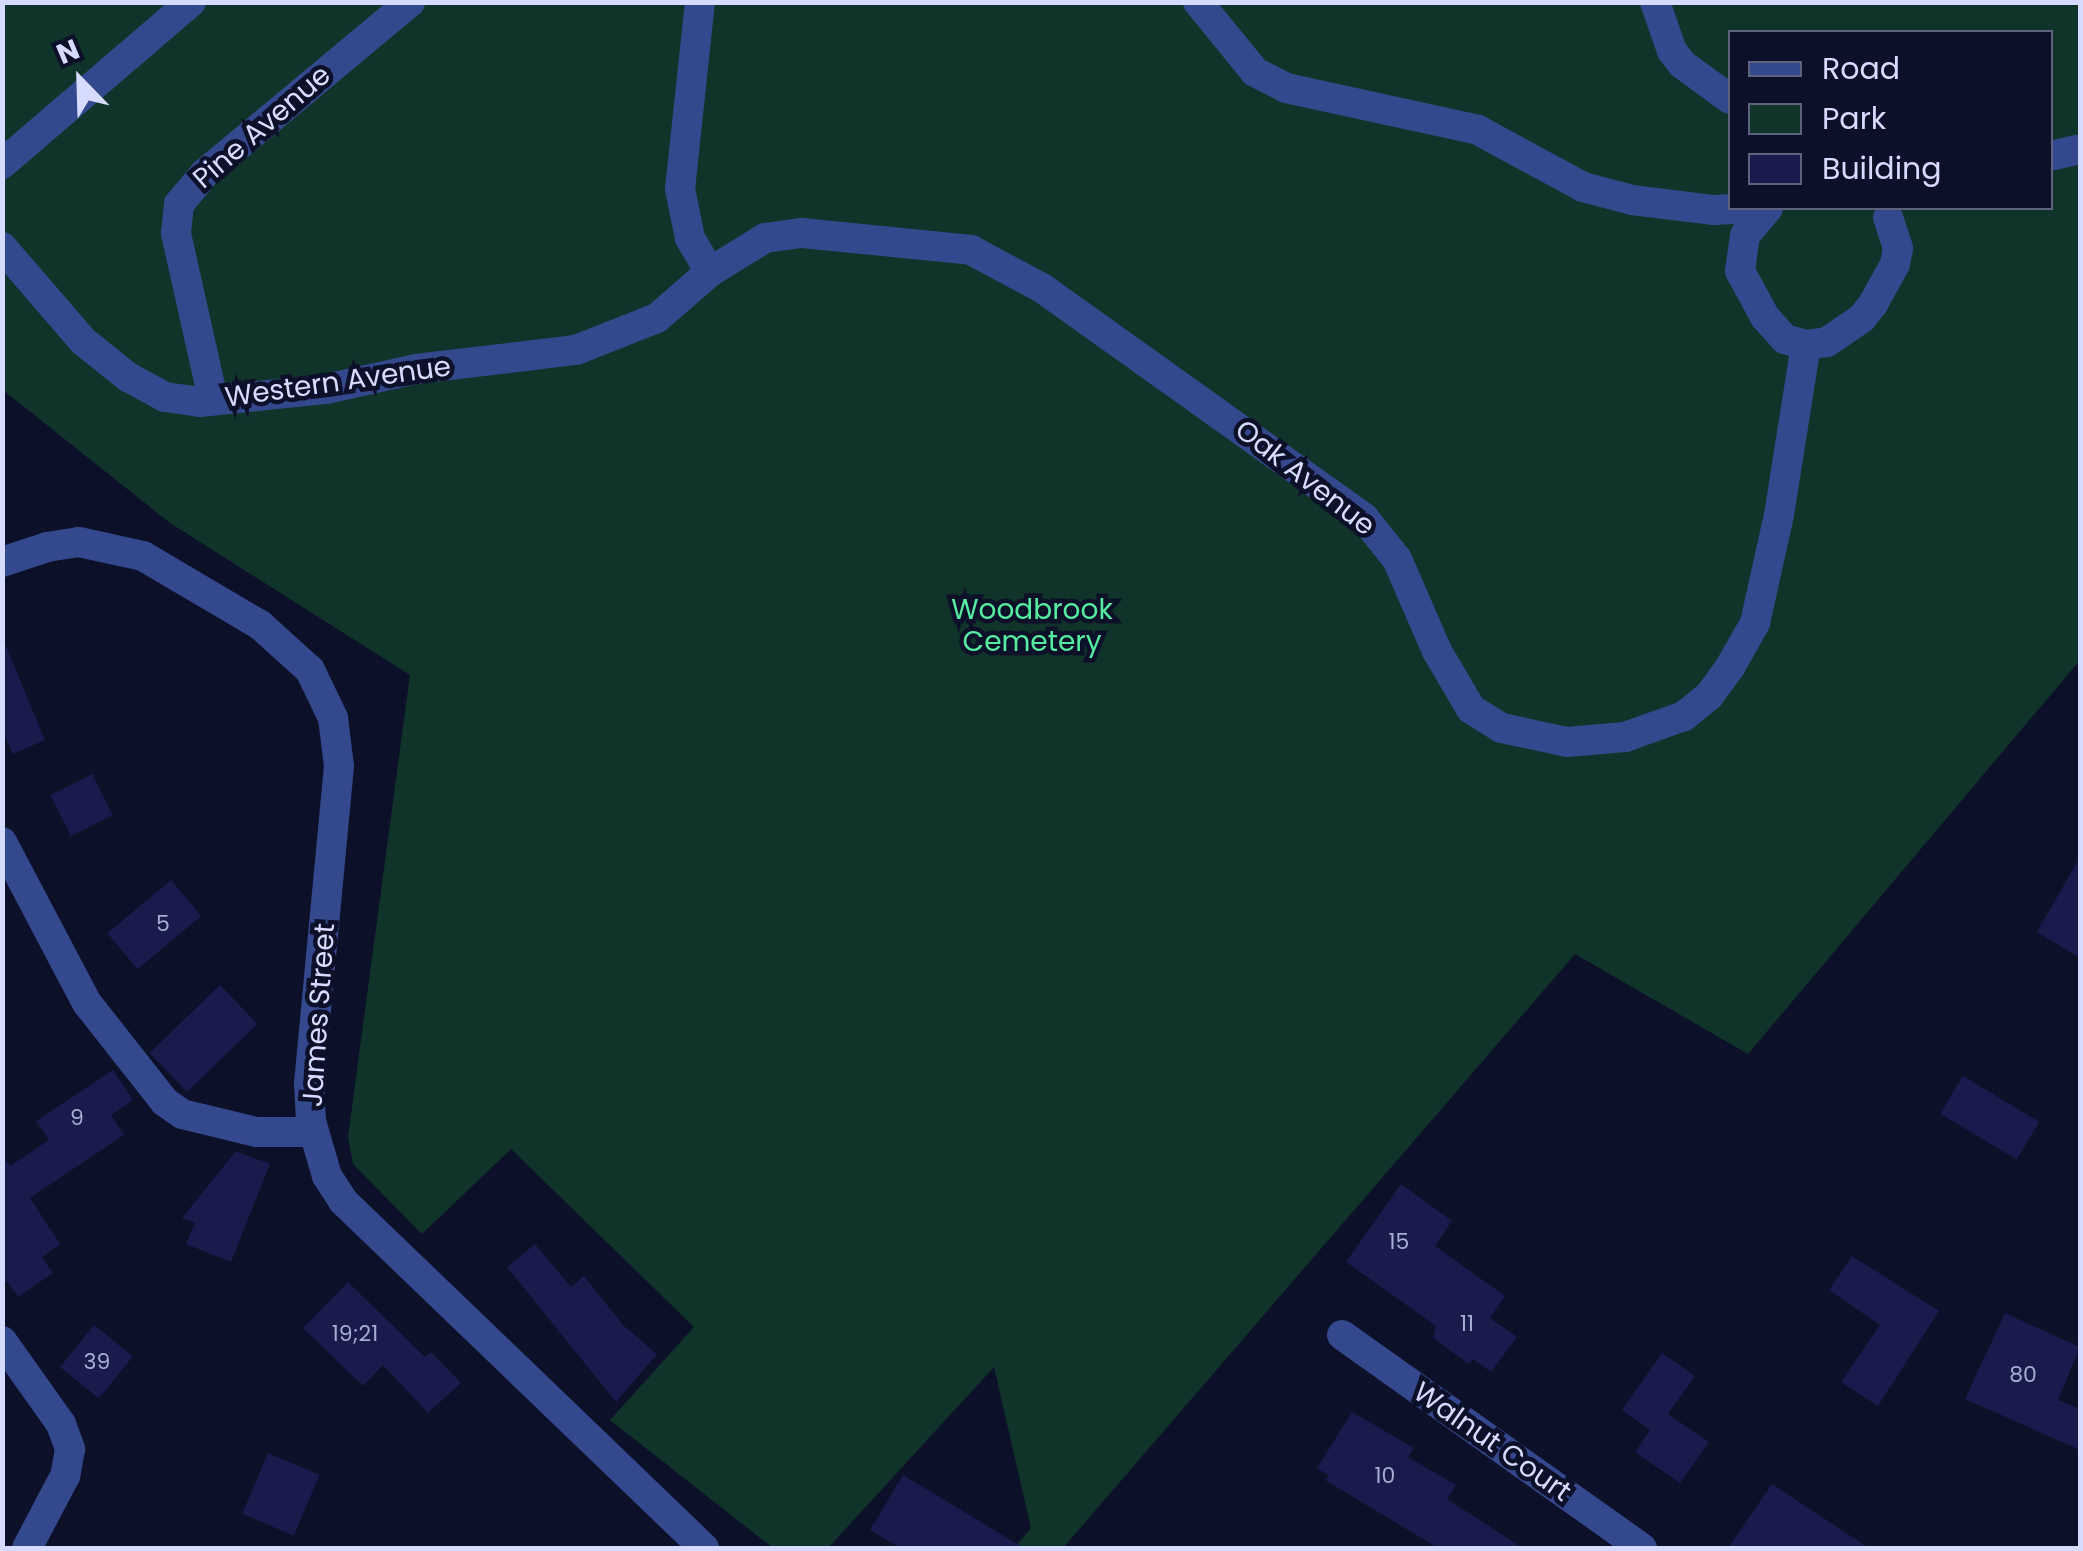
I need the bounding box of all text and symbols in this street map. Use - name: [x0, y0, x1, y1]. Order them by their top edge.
- north arrow: [30, 30, 130, 130]
- text: N: [51, 30, 85, 74]
- legend: [1728, 30, 2053, 210]
- text: Road: [1822, 47, 1900, 90]
- street label: Pine Avenue: [186, 58, 338, 196]
- text: Park: [1822, 97, 1886, 140]
- text: Building: [1822, 147, 1942, 190]
- street label: Western Avenue: [223, 350, 453, 414]
- street label: Oak Avenue: [1228, 413, 1382, 543]
- park label: Woodbrook Cemetery: [951, 593, 1113, 659]
- house number: 5: [156, 911, 170, 937]
- street label: James Street: [296, 922, 342, 1108]
- house number: 9: [70, 1105, 84, 1131]
- house number: 15: [1389, 1229, 1409, 1255]
- house number: 11: [1460, 1311, 1474, 1337]
- house number: 19;21: [332, 1321, 378, 1347]
- house number: 39: [84, 1349, 110, 1375]
- house number: 80: [2009, 1362, 2037, 1388]
- street label: Walnut Court: [1407, 1375, 1577, 1509]
- house number: 10: [1375, 1463, 1395, 1489]

